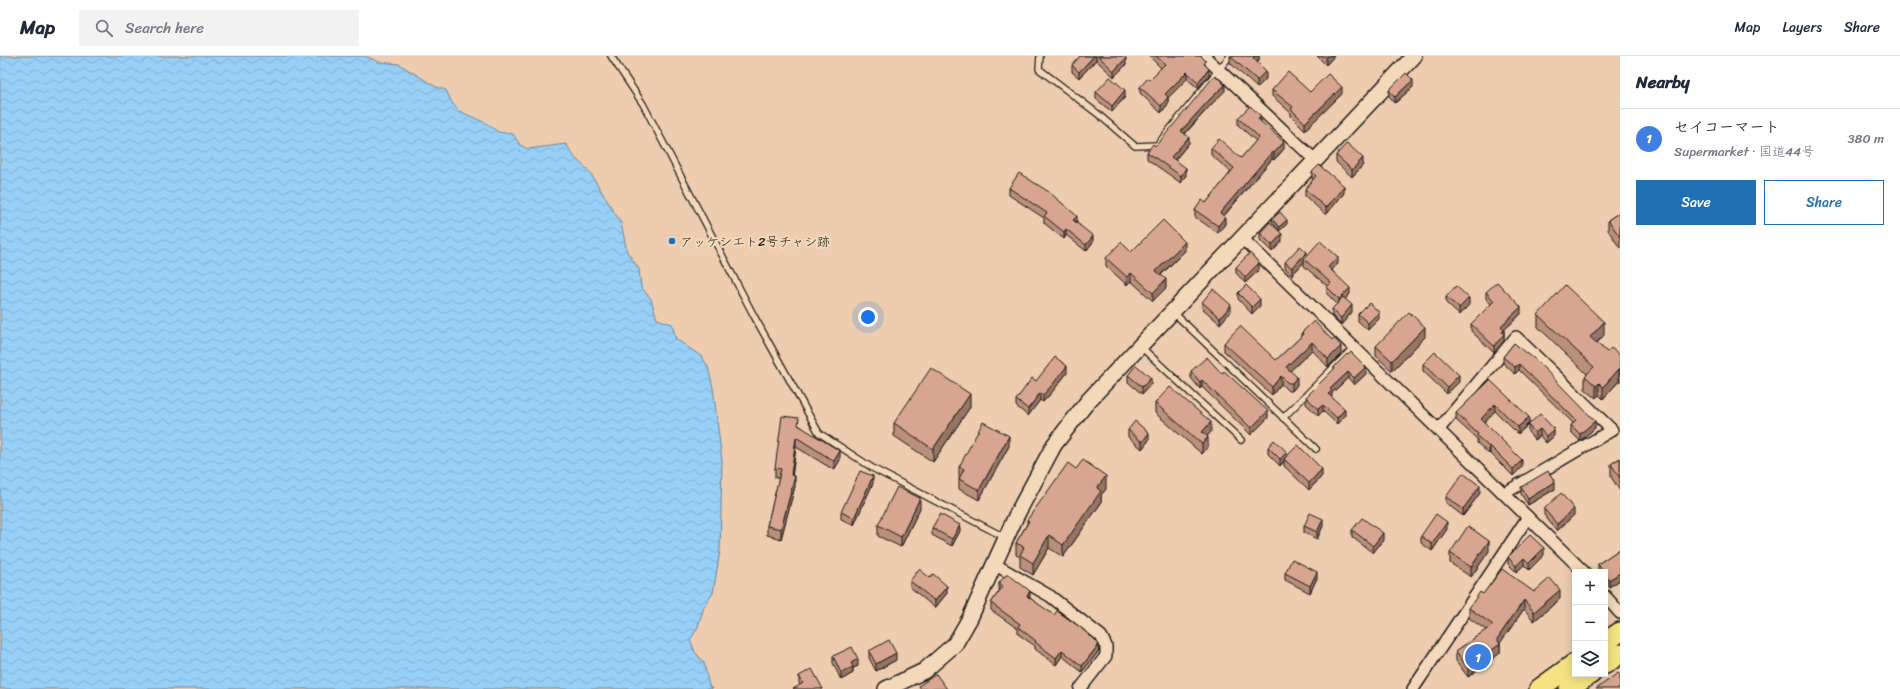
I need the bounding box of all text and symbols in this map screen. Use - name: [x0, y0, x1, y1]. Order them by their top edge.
- search box: [79, 10, 359, 46]
- text: Map: [20, 11, 55, 44]
- text: Search here: [125, 15, 204, 41]
- text: Map: [1735, 15, 1760, 40]
- text: Layers: [1782, 15, 1822, 40]
- text: Share: [1844, 15, 1880, 40]
- icon: search: [93, 17, 115, 39]
- text: Nearby: [1636, 67, 1690, 97]
- text: セイコーマート: [1674, 114, 1780, 140]
- text: 1: [1646, 127, 1652, 150]
- text: 380 m: [1847, 127, 1884, 150]
- text: Supermarket · 国道44号: [1674, 140, 1814, 163]
- button: Save: [1636, 180, 1756, 225]
- button: Share: [1764, 180, 1884, 225]
- place label: アッケシエト2号チャシ跡: [680, 230, 830, 253]
- marker: アッケシエト2号チャシ跡: [667, 236, 677, 246]
- your location: [858, 307, 878, 327]
- map controls: [1572, 569, 1608, 677]
- button: +: [1572, 569, 1608, 605]
- button: −: [1572, 605, 1608, 641]
- button: layers: [1572, 641, 1608, 677]
- pin: 1: [1465, 642, 1491, 672]

